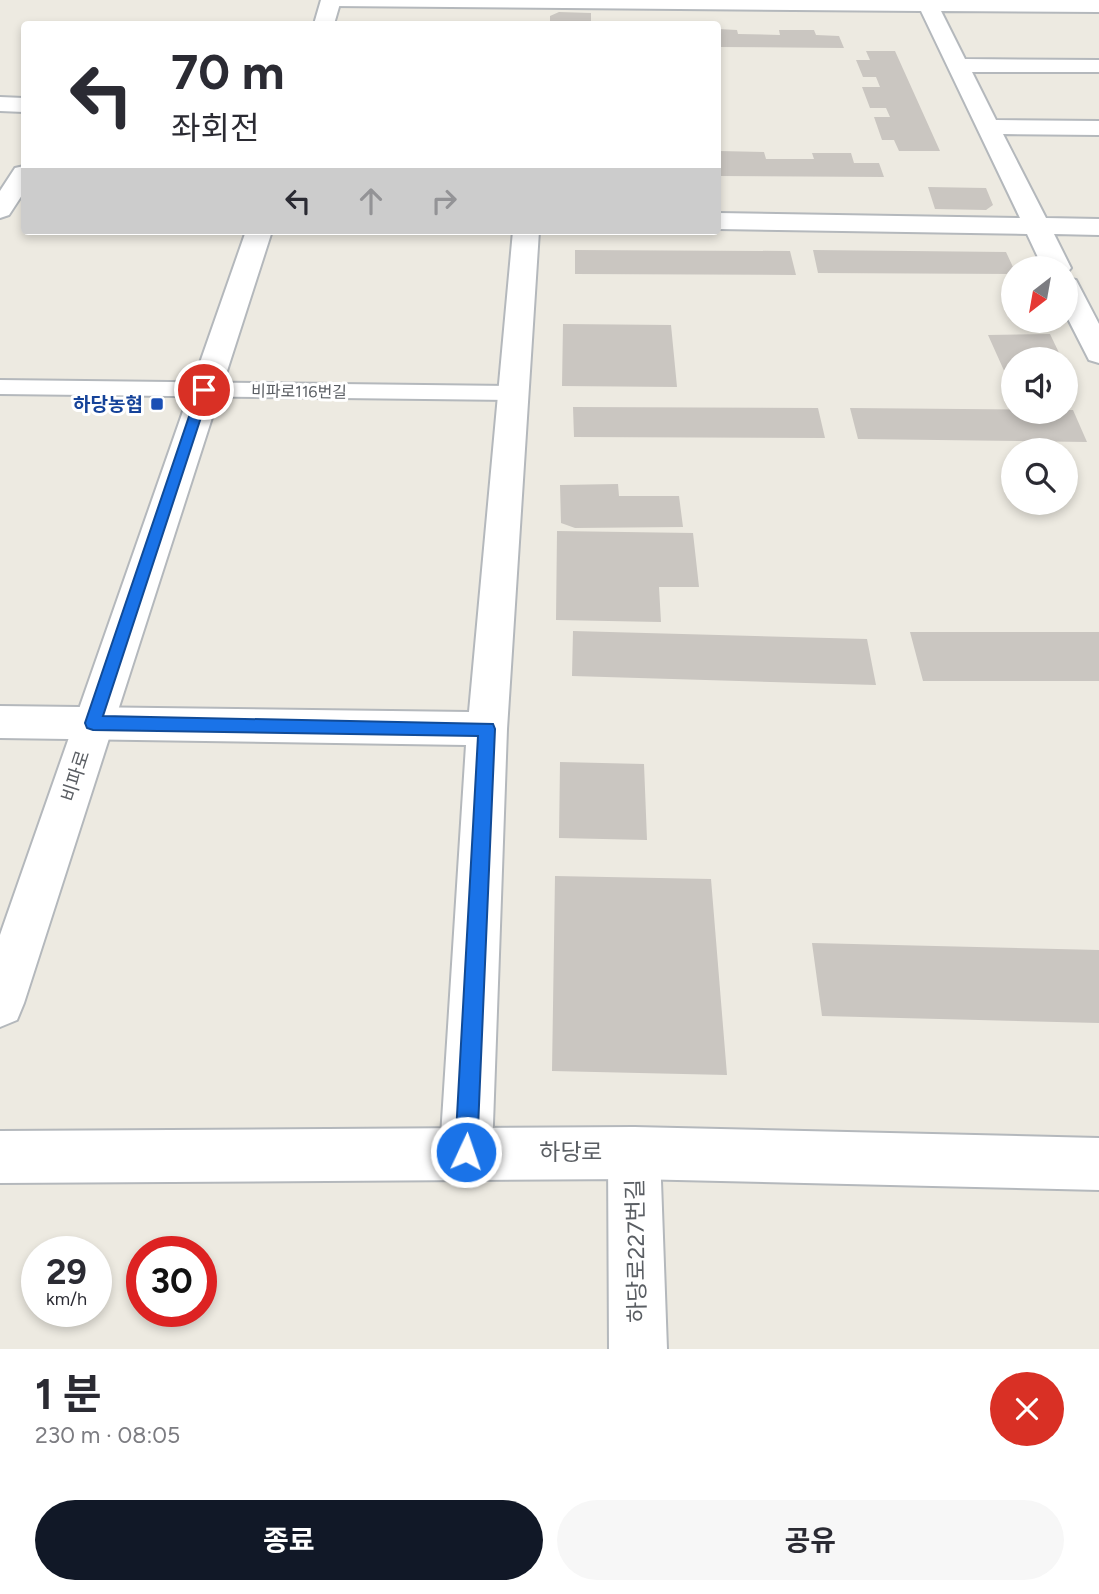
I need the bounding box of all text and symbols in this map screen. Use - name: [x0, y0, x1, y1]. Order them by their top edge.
- text: 70 m: [171, 42, 284, 101]
- icon: left: [56, 49, 147, 140]
- text: 좌회전: [171, 109, 259, 147]
- icon: left: [279, 182, 317, 220]
- icon: ahead: [352, 182, 390, 220]
- icon: right: [425, 182, 463, 220]
- north arrow: [1001, 256, 1078, 332]
- map controls: [1001, 256, 1078, 515]
- button: sound: [1001, 347, 1078, 424]
- pin: [174, 360, 234, 420]
- icon: arrive: [185, 371, 223, 409]
- street label: 비파로116번길: [251, 381, 347, 402]
- place label: 하당농협: [73, 393, 143, 416]
- marker: 하당농협: [149, 396, 165, 412]
- button: search: [1001, 438, 1078, 515]
- street label: 비파로: [56, 748, 95, 805]
- position arrow: [429, 1115, 503, 1189]
- street label: 하당로: [539, 1138, 603, 1166]
- street label: 하당로227번길: [621, 1179, 651, 1323]
- speed limit sign: 30: [126, 1236, 217, 1327]
- text: 29: [46, 1251, 87, 1293]
- text: km/h: [46, 1288, 87, 1310]
- text: 1 분: [35, 1369, 101, 1420]
- button: close: [990, 1372, 1064, 1446]
- text: 230 m · 08:05: [35, 1421, 180, 1449]
- button: 종료: [35, 1500, 543, 1580]
- button: 공유: [557, 1500, 1064, 1580]

